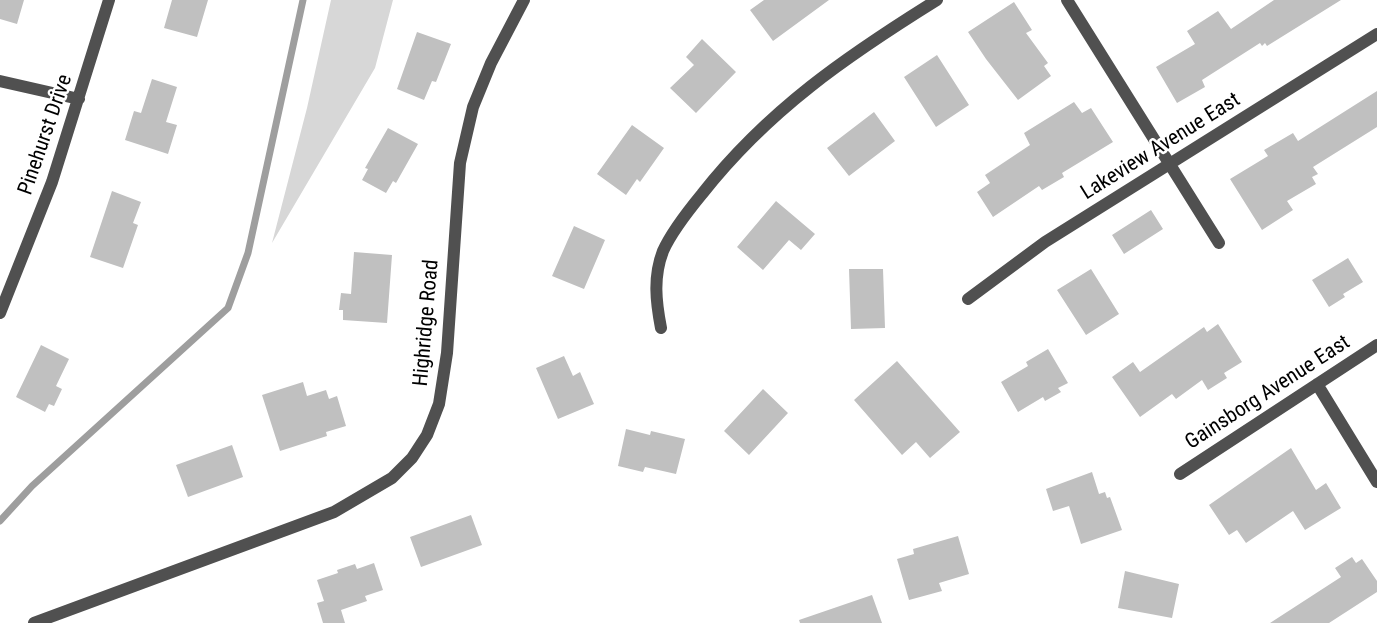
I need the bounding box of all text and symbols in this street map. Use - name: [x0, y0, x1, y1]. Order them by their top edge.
- street label: Pinehurst Drive: [14, 71, 78, 199]
- street label: Lakeview Avenue East: [1077, 88, 1245, 206]
- street label: Highridge Road: [409, 259, 445, 387]
- street label: Gainsborg Avenue East: [1181, 330, 1355, 456]

